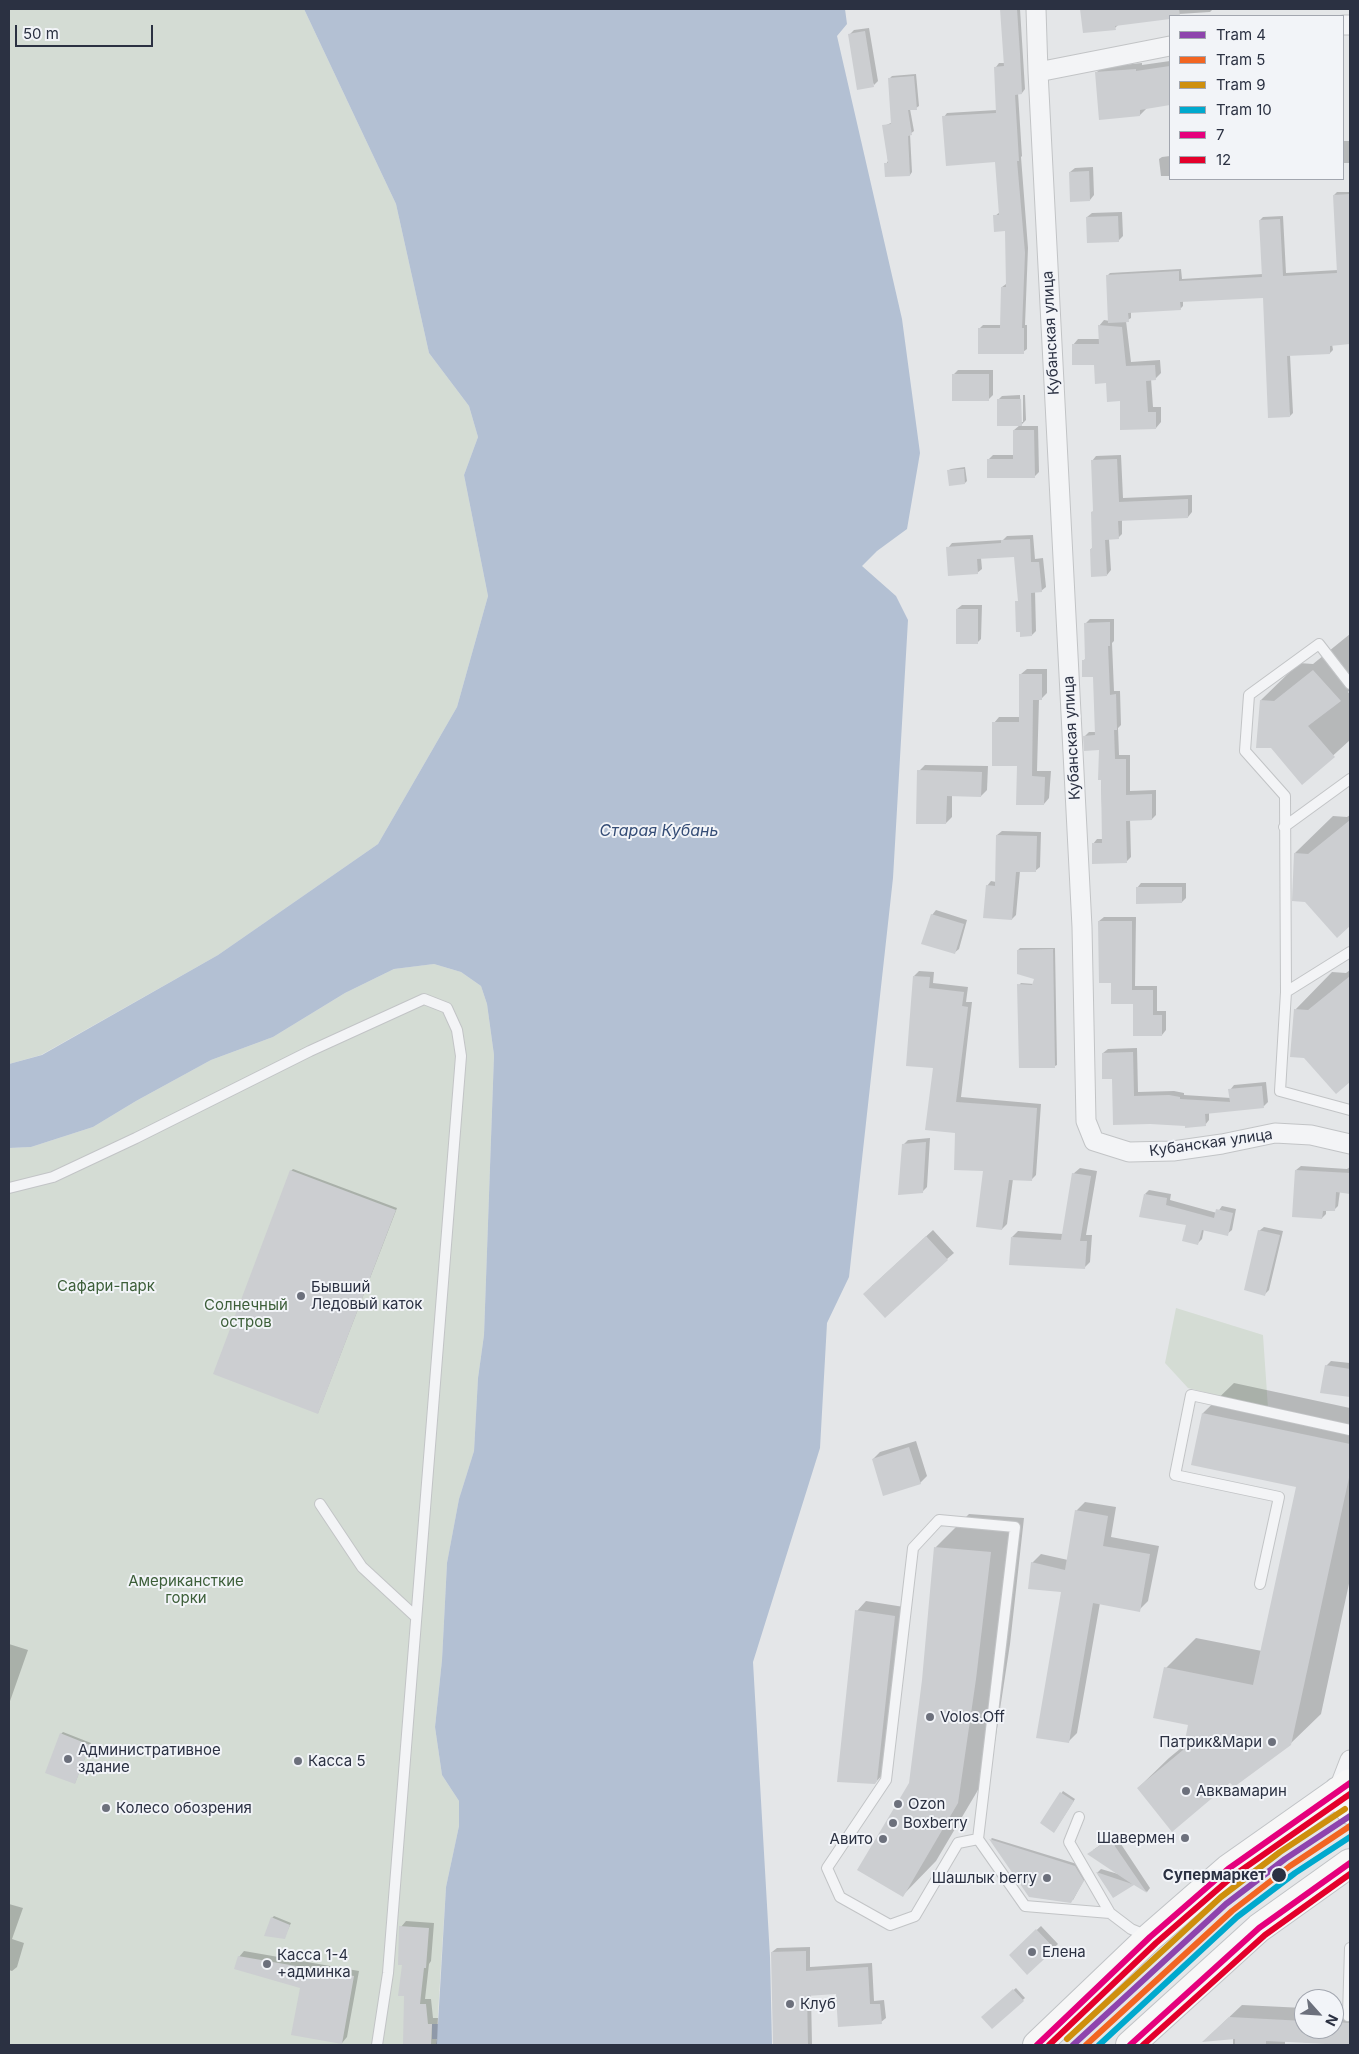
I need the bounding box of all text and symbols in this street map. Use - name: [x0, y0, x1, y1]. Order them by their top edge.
- scale bar: [18, 15, 155, 47]
- legend: [1169, 15, 1344, 180]
- text: 50 m: [23, 24, 59, 43]
- text: Tram 4: [1216, 25, 1266, 44]
- text: Tram 5: [1216, 50, 1265, 69]
- text: Tram 9: [1216, 75, 1266, 94]
- text: Tram 10: [1216, 100, 1272, 119]
- text: 7: [1216, 125, 1225, 144]
- text: 12: [1216, 150, 1231, 169]
- street label: Кубанская улица: [1039, 270, 1063, 396]
- street label: Кубанская улица: [1060, 675, 1084, 801]
- water label: Старая Кубань: [600, 821, 718, 841]
- street label: Кубанская улица: [1148, 1125, 1274, 1161]
- park label: Сафари-парк: [57, 1277, 155, 1295]
- place label: Бывший Ледовый каток: [311, 1278, 422, 1313]
- marker: Бывший Ледовый каток: [295, 1290, 307, 1302]
- park label: Солнечный остров: [204, 1296, 288, 1331]
- park label: Американсткие горки: [128, 1572, 244, 1607]
- place label: Volos.Off: [940, 1708, 1005, 1726]
- marker: Volos.Off: [924, 1711, 936, 1723]
- place label: Патрик&Мари: [1159, 1733, 1262, 1751]
- marker: Патрик&Мари: [1266, 1736, 1278, 1748]
- place label: Административное здание: [78, 1741, 221, 1776]
- place label: Касса 5: [308, 1752, 366, 1770]
- marker: Административное здание: [62, 1753, 74, 1765]
- marker: Касса 5: [292, 1755, 304, 1767]
- place label: Авквамарин: [1196, 1782, 1287, 1800]
- marker: Авквамарин: [1180, 1785, 1192, 1797]
- place label: Ozon: [908, 1795, 945, 1813]
- marker: Ozon: [892, 1798, 904, 1810]
- place label: Колесо обозрения: [116, 1799, 252, 1817]
- marker: Колесо обозрения: [100, 1802, 112, 1814]
- place label: Boxberry: [903, 1814, 968, 1832]
- marker: Boxberry: [887, 1817, 899, 1829]
- place label: Шавермен: [1097, 1829, 1175, 1847]
- place label: Авито: [830, 1830, 873, 1848]
- marker: Шавермен: [1179, 1832, 1191, 1844]
- marker: Авито: [877, 1833, 889, 1845]
- place label: Супермаркет: [1163, 1866, 1266, 1884]
- marker: Супермаркет: [1270, 1866, 1288, 1884]
- place label: Шашлык berry: [932, 1869, 1037, 1887]
- marker: Шашлык berry: [1041, 1872, 1053, 1884]
- place label: Елена: [1042, 1943, 1086, 1961]
- place label: Касса 1-4 +админка: [277, 1946, 351, 1981]
- marker: Елена: [1026, 1946, 1038, 1958]
- marker: Касса 1-4 +админка: [261, 1958, 273, 1970]
- north arrow: [1294, 1989, 1344, 2039]
- place label: Клуб: [800, 1995, 836, 2013]
- marker: Клуб: [784, 1998, 796, 2010]
- text: N: [1322, 2012, 1342, 2029]

